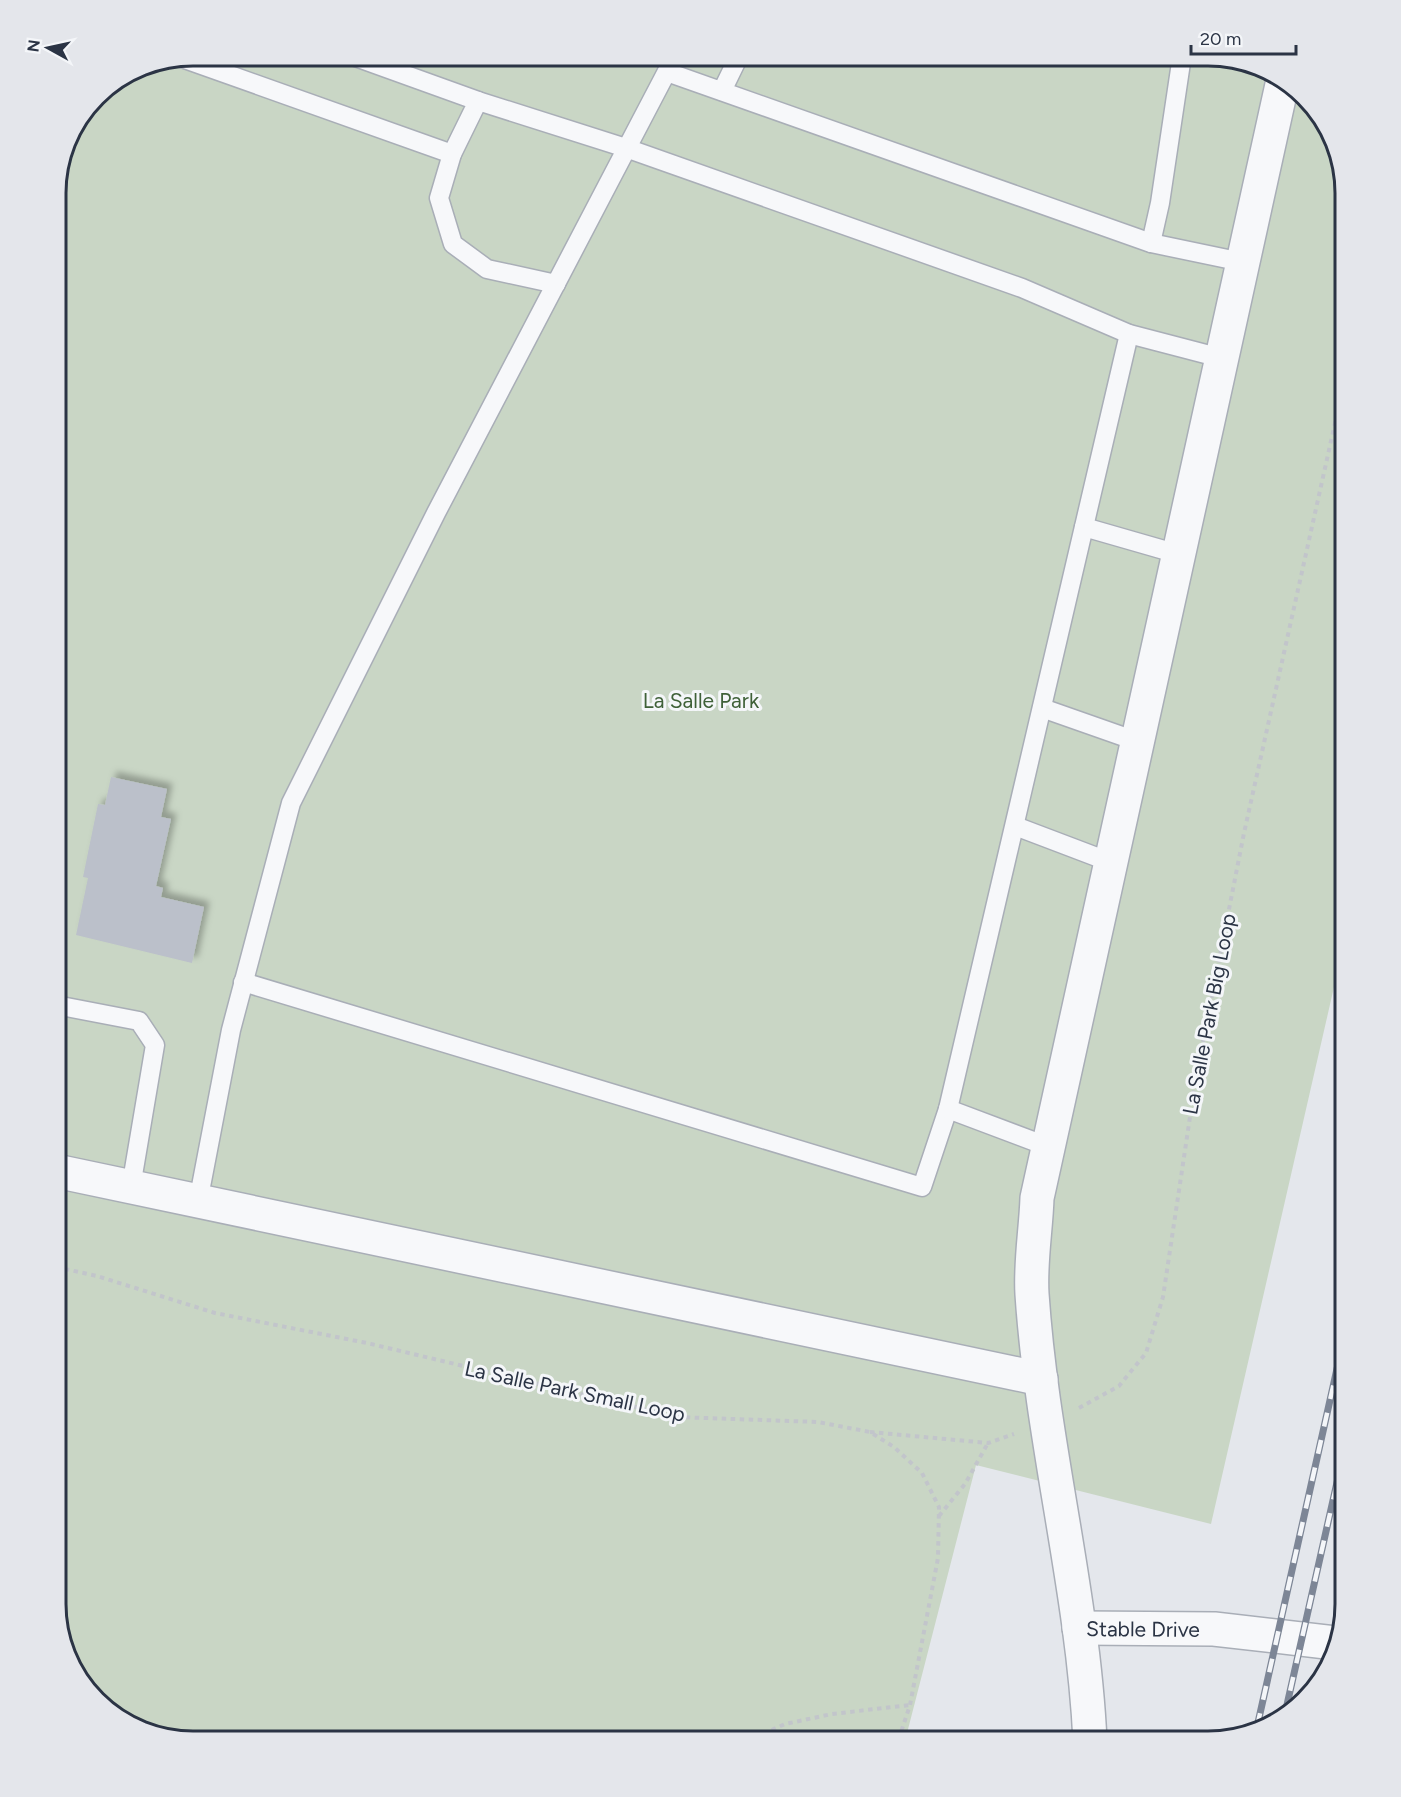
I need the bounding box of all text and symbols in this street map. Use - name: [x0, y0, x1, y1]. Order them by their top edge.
- north arrow: [18, 18, 78, 78]
- scale bar: [1191, 18, 1296, 56]
- text: 20 m: [1200, 28, 1241, 50]
- text: N: [23, 39, 44, 53]
- park label: La Salle Park: [643, 688, 760, 713]
- street label: La Salle Park Big Loop: [1177, 911, 1241, 1117]
- street label: La Salle Park Small Loop: [462, 1355, 688, 1427]
- street label: Stable Drive: [1086, 1616, 1200, 1641]

